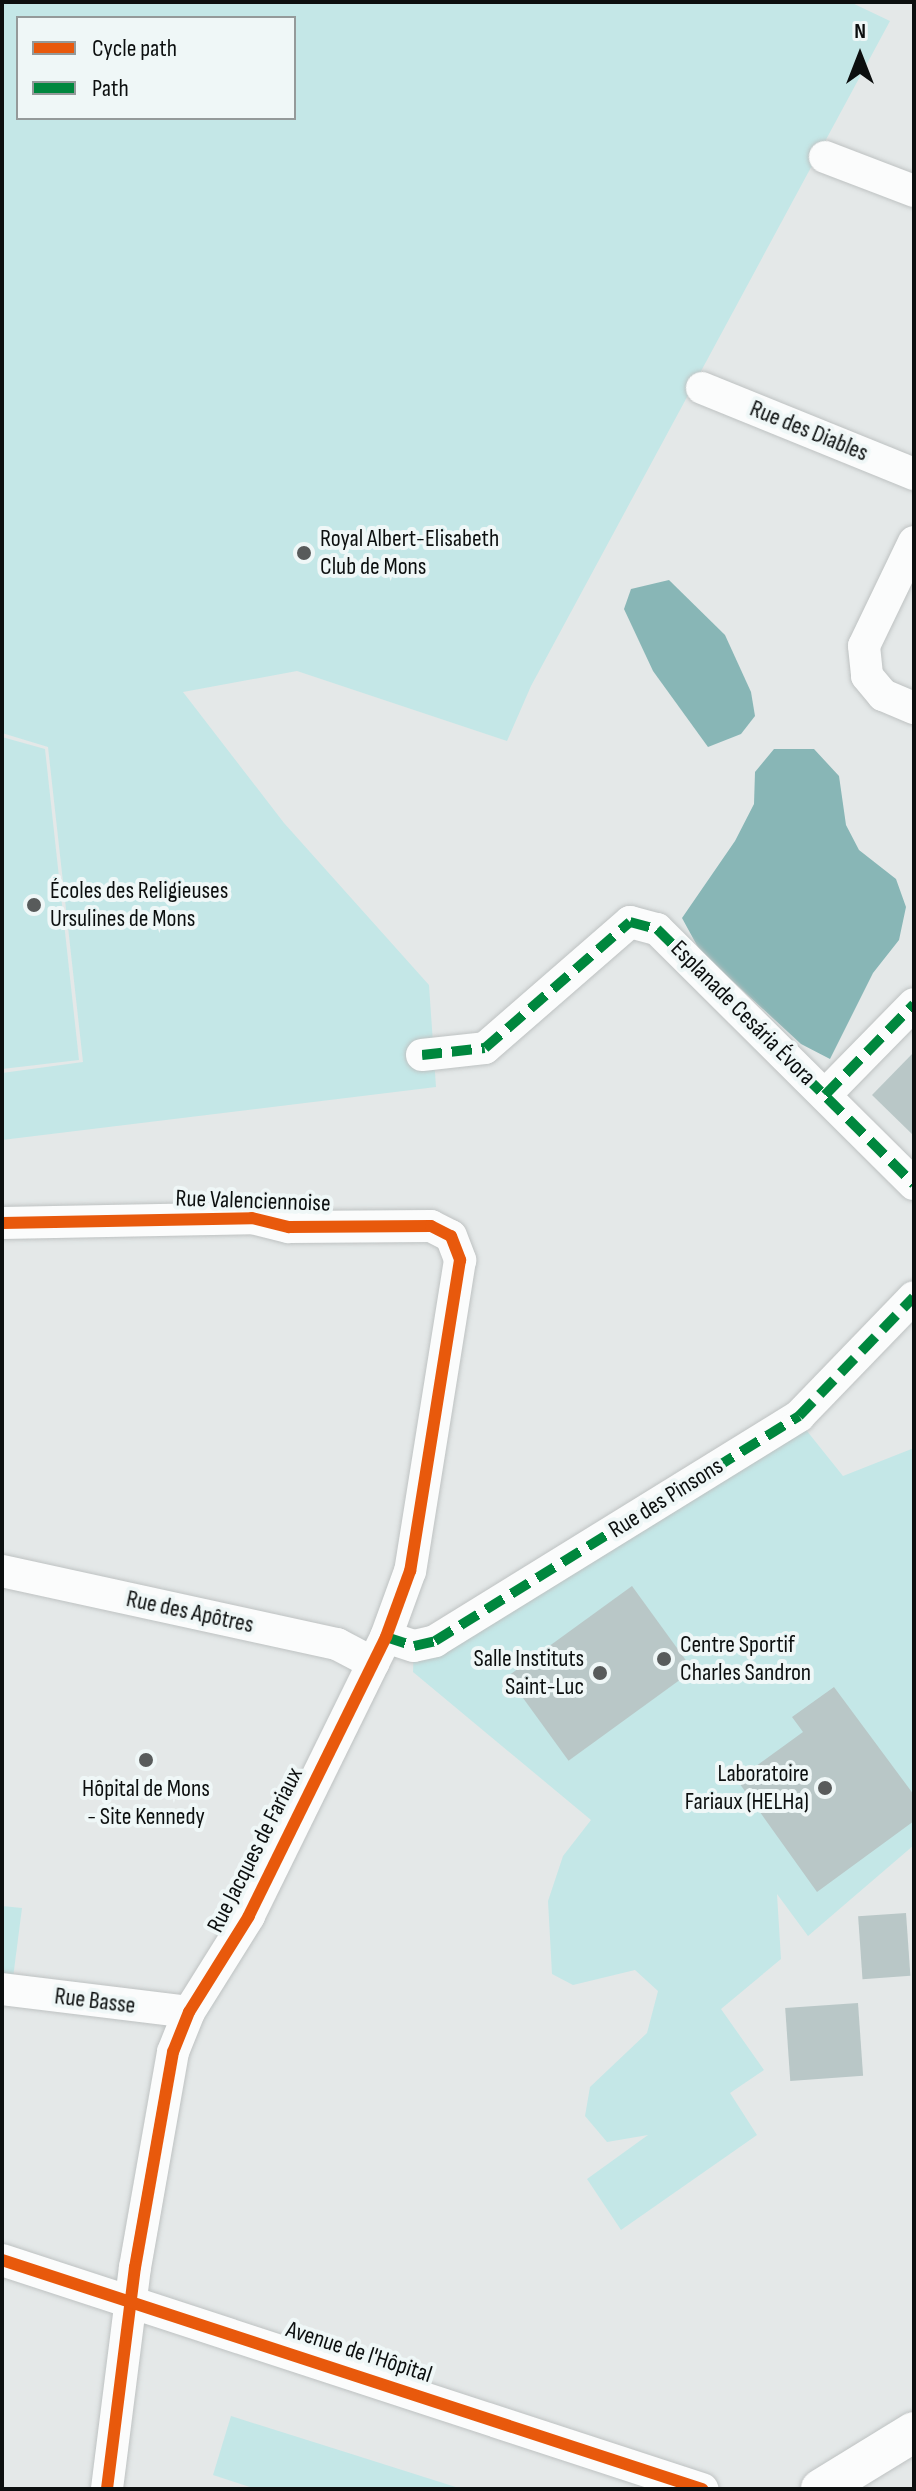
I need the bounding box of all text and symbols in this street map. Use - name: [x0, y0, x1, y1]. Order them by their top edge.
- legend: [16, 16, 296, 120]
- north arrow: [820, 16, 900, 96]
- text: N: [854, 18, 866, 45]
- text: Cycle path: [92, 34, 177, 63]
- text: Path: [92, 74, 129, 103]
- street label: Rue des Diables: [746, 394, 872, 468]
- place label: Royal Albert-Elisabeth Club de Mons: [320, 525, 499, 581]
- marker: Royal Albert-Elisabeth Club de Mons: [295, 544, 313, 562]
- place label: Écoles des Religieuses Ursulines de Mons: [50, 877, 228, 933]
- marker: Écoles des Religieuses Ursulines de Mons: [25, 896, 43, 914]
- street label: Esplanade Cesária Évora: [665, 935, 821, 1091]
- street label: Rue Valenciennoise: [175, 1184, 331, 1218]
- street label: Rue des Pinsons: [604, 1452, 728, 1544]
- street label: Rue des Apôtres: [124, 1584, 256, 1640]
- place label: Centre Sportif Charles Sandron: [680, 1631, 811, 1687]
- place label: Salle Instituts Saint-Luc: [473, 1645, 584, 1701]
- marker: Centre Sportif Charles Sandron: [655, 1650, 673, 1668]
- marker: Salle Instituts Saint-Luc: [591, 1664, 609, 1682]
- marker: Hôpital de Mons - Site Kennedy: [135, 1749, 157, 1771]
- place label: Laboratoire Fariaux (HELHa): [685, 1760, 809, 1816]
- street label: Rue Jacques de Fariaux: [201, 1763, 309, 1937]
- place label: Hôpital de Mons - Site Kennedy: [82, 1775, 210, 1831]
- marker: Laboratoire Fariaux (HELHa): [816, 1779, 834, 1797]
- street label: Rue Basse: [53, 1982, 137, 2020]
- street label: Avenue de l'Hôpital: [282, 2315, 436, 2389]

